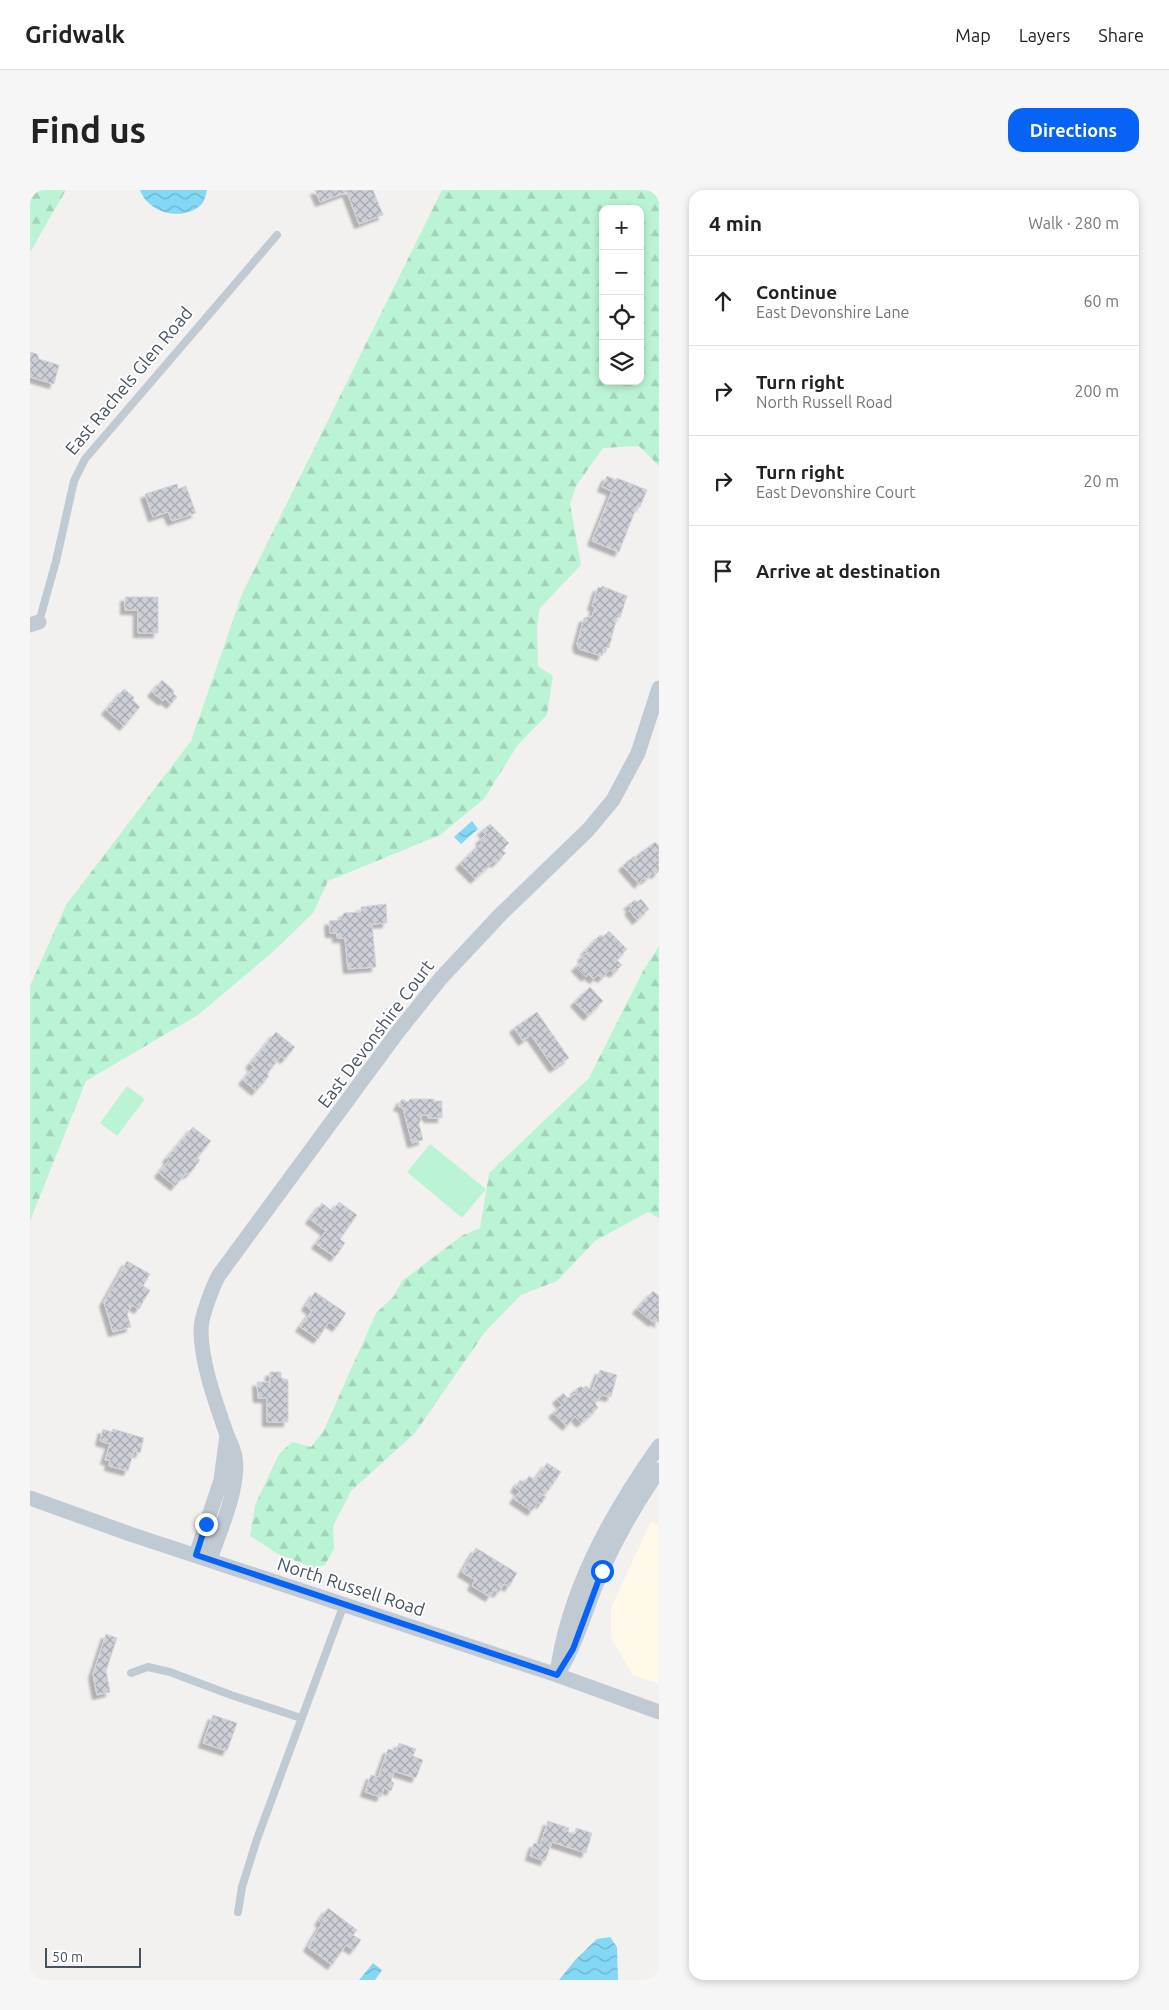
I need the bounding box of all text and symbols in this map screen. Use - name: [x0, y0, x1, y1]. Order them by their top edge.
- text: Gridwalk: [25, 21, 125, 48]
- text: Map: [955, 25, 991, 45]
- text: Layers: [1019, 25, 1070, 45]
- text: Share: [1098, 25, 1144, 45]
- button: Directions: [1008, 108, 1139, 152]
- text: Find us: [30, 110, 146, 150]
- map controls: [599, 205, 644, 385]
- button: +: [599, 205, 644, 250]
- text: 4 min: [709, 211, 762, 235]
- text: Walk · 280 m: [1028, 214, 1119, 232]
- button: −: [599, 250, 644, 295]
- text: Continue: [756, 281, 837, 303]
- icon: ahead: [709, 287, 737, 315]
- text: 60 m: [1083, 292, 1119, 310]
- button: locate: [599, 295, 644, 340]
- street label: East Rachels Glen Road: [61, 303, 196, 458]
- text: East Devonshire Lane: [756, 303, 909, 321]
- button: layers: [599, 340, 644, 385]
- text: Turn right: [756, 371, 844, 393]
- icon: right: [709, 377, 737, 405]
- text: 200 m: [1074, 382, 1119, 400]
- text: North Russell Road: [756, 393, 893, 411]
- text: Turn right: [756, 461, 844, 483]
- icon: right: [709, 467, 737, 495]
- text: 20 m: [1083, 472, 1119, 490]
- text: East Devonshire Court: [756, 483, 916, 501]
- icon: arrive: [709, 557, 737, 585]
- text: Arrive at destination: [756, 560, 941, 582]
- street label: East Devonshire Court: [313, 956, 437, 1111]
- route end: [195, 1513, 218, 1536]
- street label: North Russell Road: [275, 1553, 428, 1619]
- route start: [591, 1560, 614, 1583]
- scale bar: [45, 1945, 141, 1968]
- text: 50 m: [52, 1949, 83, 1965]

